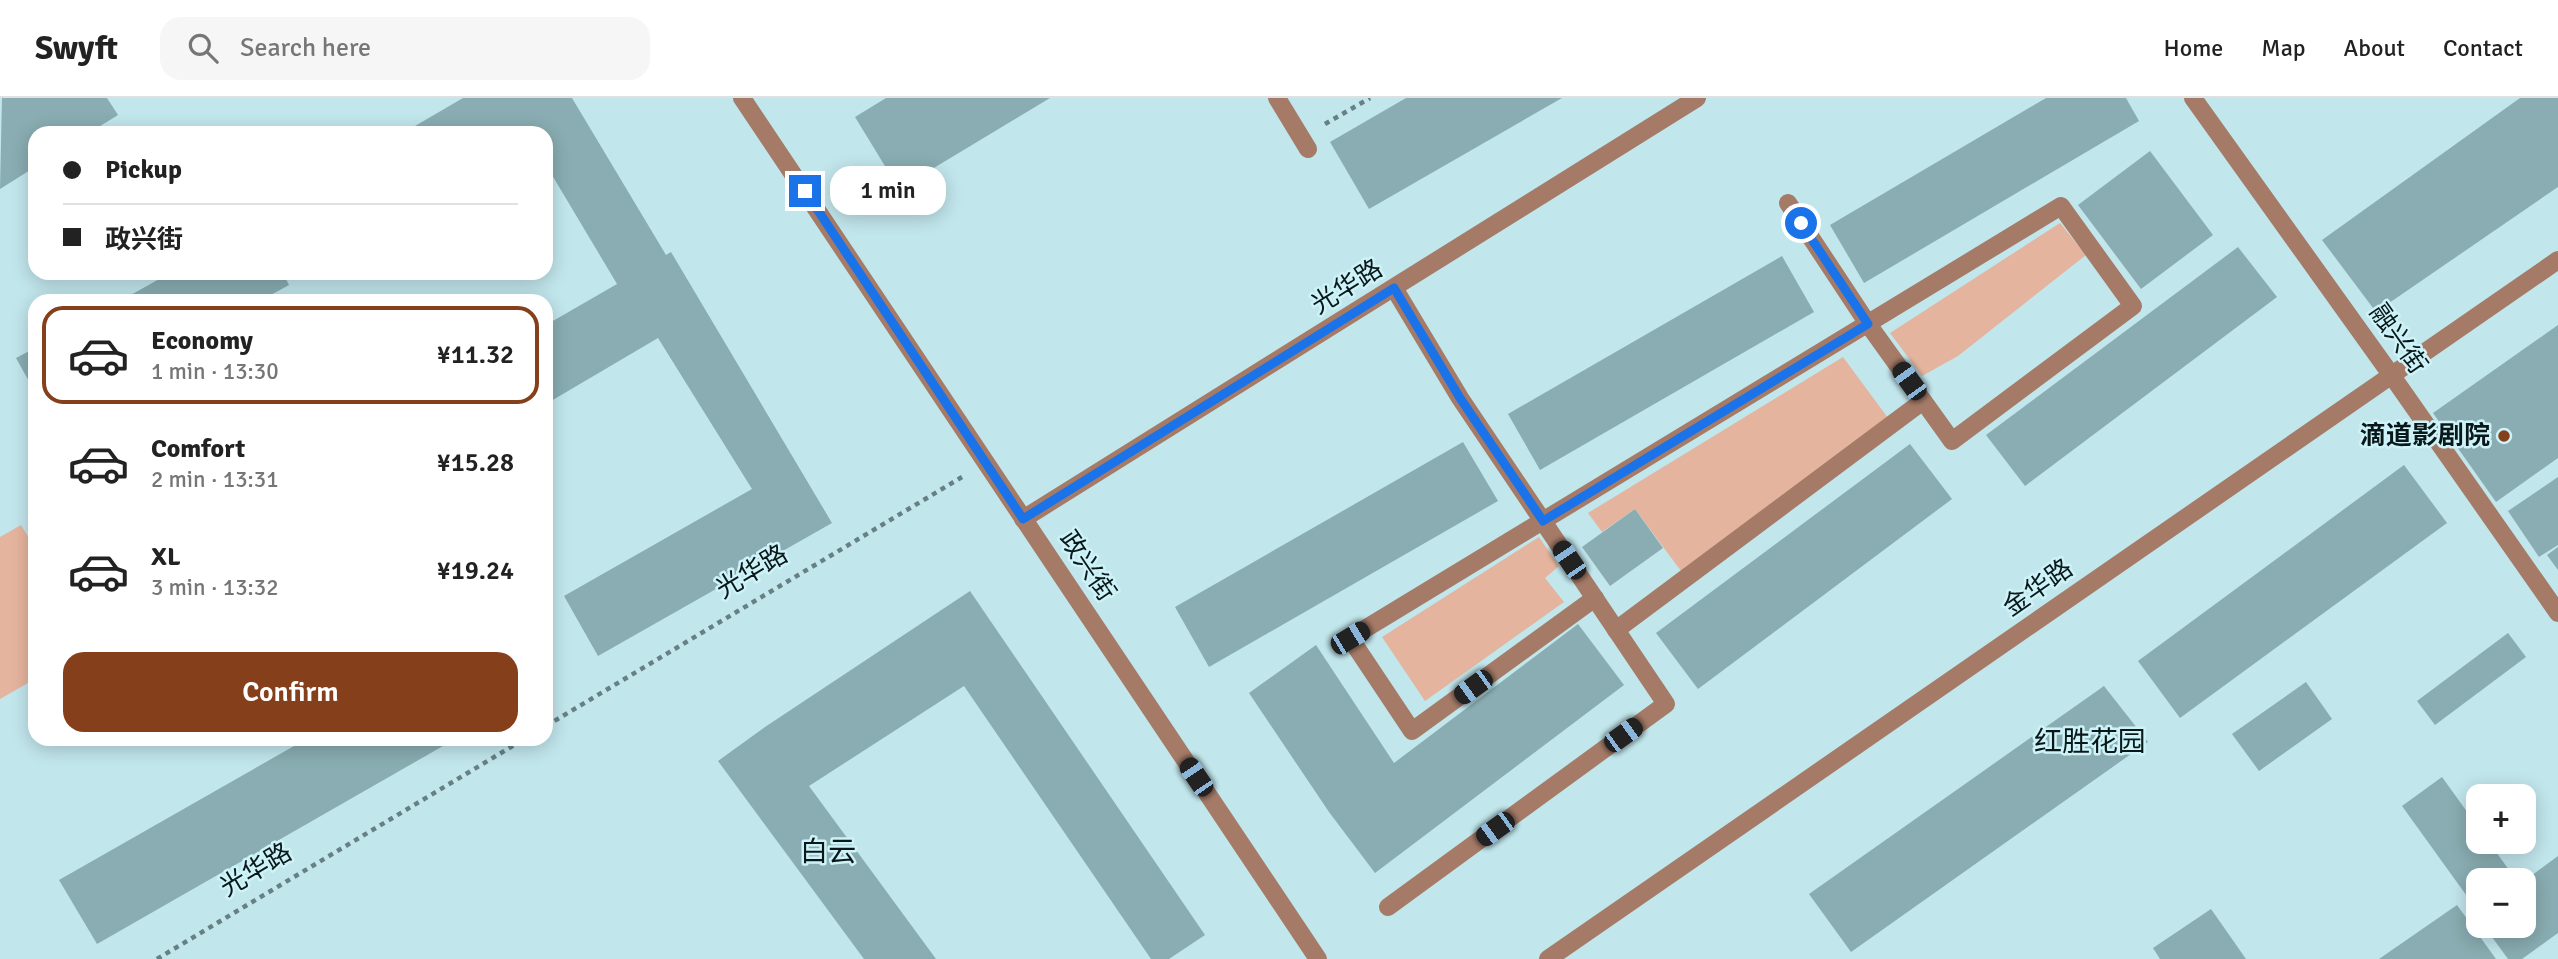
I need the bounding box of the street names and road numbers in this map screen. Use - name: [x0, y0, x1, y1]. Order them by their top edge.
- street label: 光华路: [1305, 253, 1389, 321]
- street label: 融兴街: [2363, 298, 2433, 380]
- street label: 政兴街: [1052, 525, 1122, 607]
- street label: 光华路: [710, 538, 794, 606]
- street label: 金华路: [1997, 553, 2079, 623]
- street label: 光华路: [214, 836, 298, 904]

